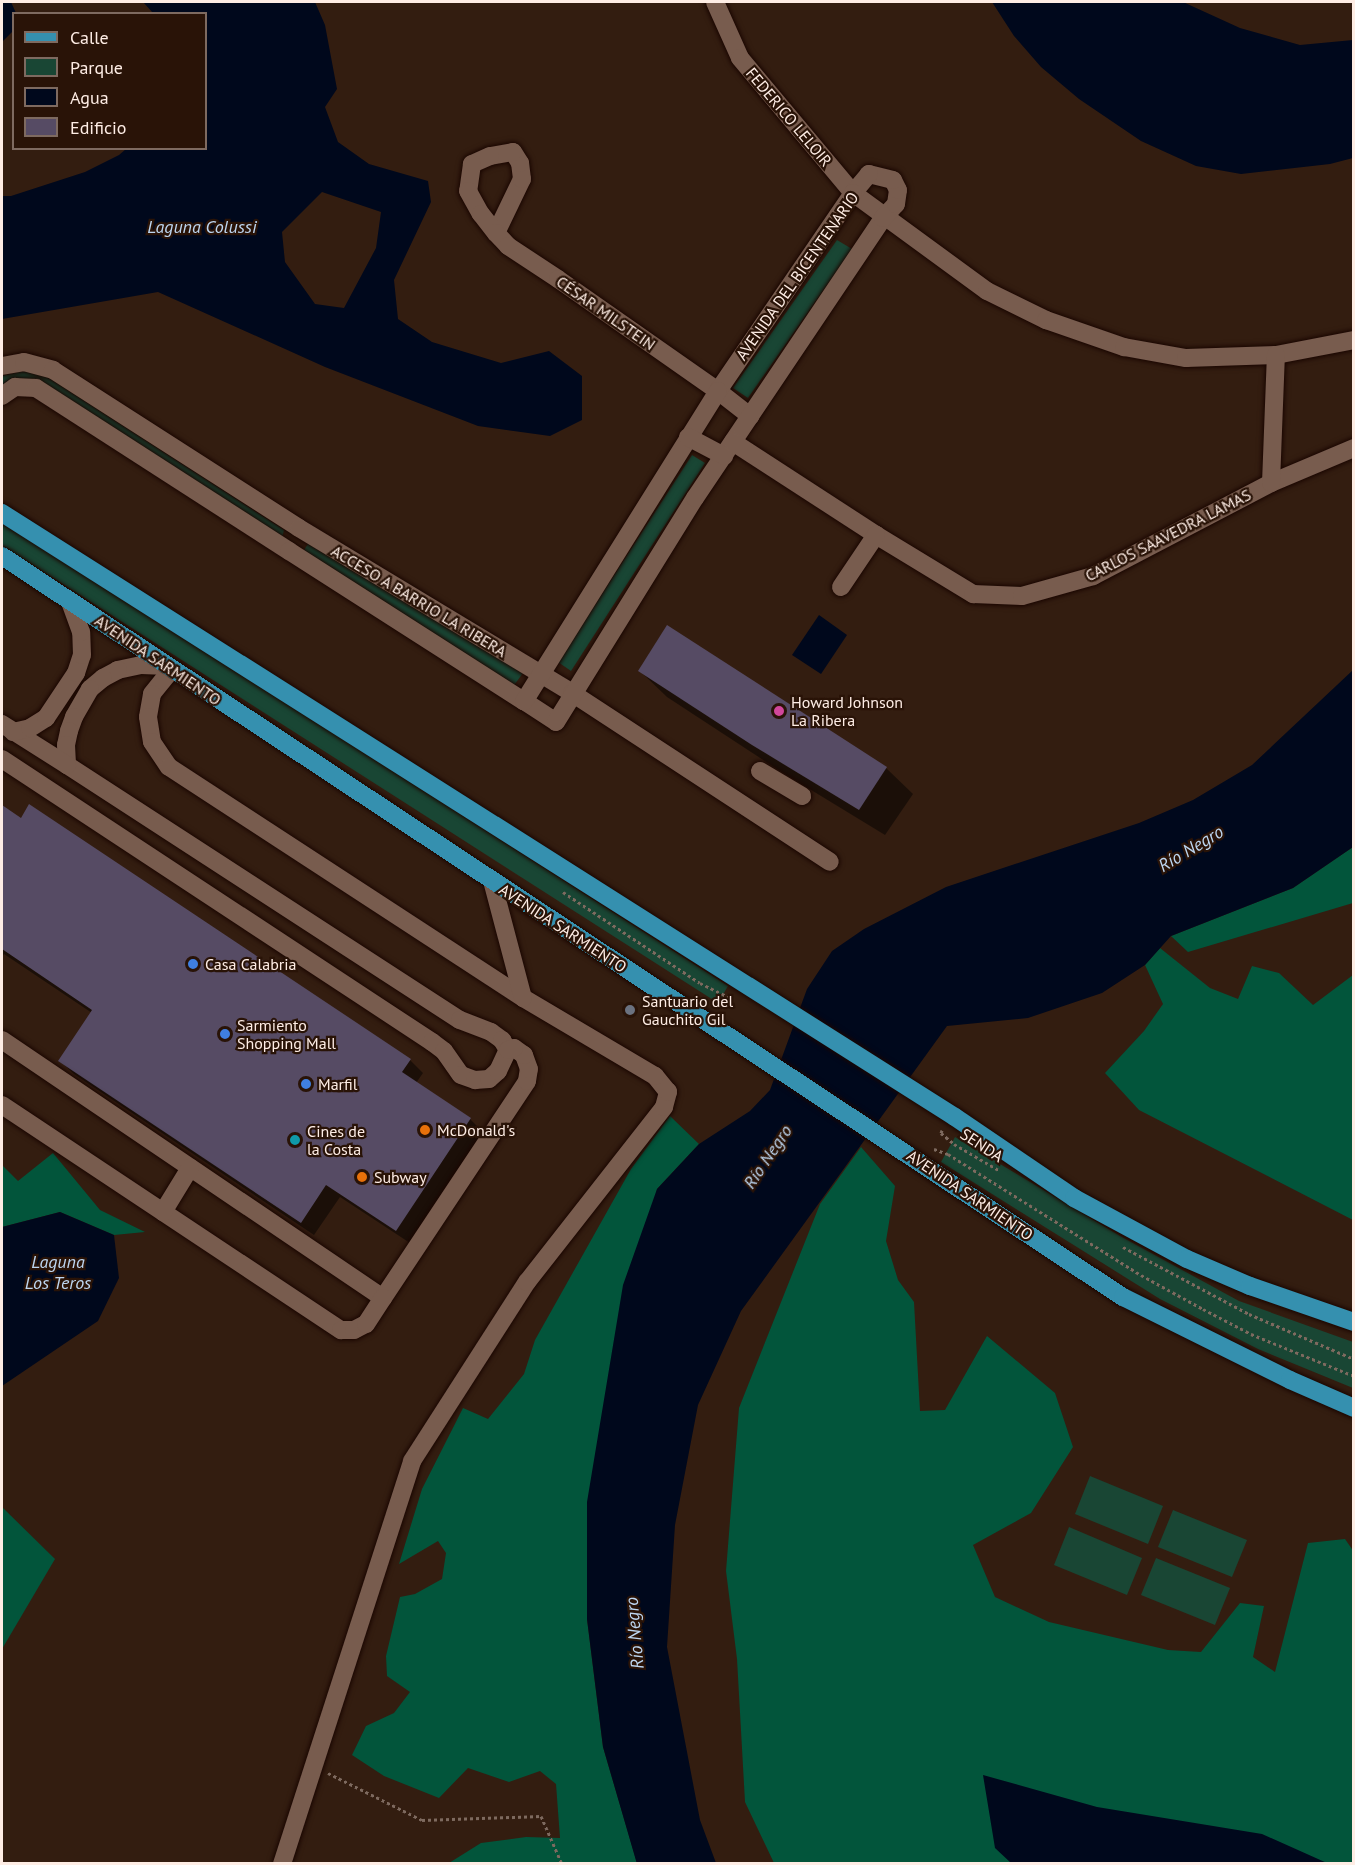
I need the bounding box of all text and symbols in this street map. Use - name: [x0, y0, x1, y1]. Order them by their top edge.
- legend: [12, 12, 207, 150]
- text: Calle: [70, 26, 109, 49]
- text: Parque: [70, 56, 123, 79]
- street label: FEDERICO LELOIR: [742, 64, 836, 170]
- text: Agua: [70, 86, 109, 109]
- text: Edificio: [70, 116, 126, 139]
- street label: AVENIDA DEL BICENTENARIO: [731, 188, 863, 364]
- water label: Laguna Colussi: [147, 216, 257, 238]
- street label: CÉSAR MILSTEIN: [553, 272, 659, 354]
- street label: CARLOS SAAVEDRA LAMAS: [1082, 485, 1254, 585]
- street label: ACCESO A BARRIO LA RIBERA: [327, 541, 511, 661]
- street label: AVENIDA SARMIENTO: [91, 611, 225, 709]
- place label: Howard Johnson La Ribera: [791, 692, 903, 730]
- marker: Howard Johnson La Ribera: [772, 704, 786, 718]
- water label: Río Negro: [1154, 821, 1228, 877]
- street label: AVENIDA SARMIENTO: [495, 880, 631, 976]
- place label: Casa Calabria: [205, 954, 296, 974]
- marker: Casa Calabria: [186, 957, 200, 971]
- place label: Santuario del Gauchito Gil: [642, 991, 733, 1029]
- marker: Santuario del Gauchito Gil: [623, 1003, 637, 1017]
- place label: Sarmiento Shopping Mall: [237, 1015, 336, 1053]
- marker: Sarmiento Shopping Mall: [218, 1027, 232, 1041]
- place label: Marfil: [318, 1074, 357, 1094]
- marker: Marfil: [299, 1077, 313, 1091]
- place label: McDonald's: [437, 1120, 515, 1140]
- place label: Cines de la Costa: [307, 1121, 365, 1159]
- water label: Río Negro: [739, 1121, 797, 1193]
- marker: McDonald's: [418, 1123, 432, 1137]
- street label: SENDA: [957, 1124, 1007, 1166]
- marker: Cines de la Costa: [288, 1133, 302, 1147]
- street label: AVENIDA SARMIENTO: [903, 1146, 1037, 1244]
- place label: Subway: [374, 1167, 427, 1187]
- marker: Subway: [355, 1170, 369, 1184]
- water label: Laguna Los Teros: [24, 1252, 92, 1294]
- water label: Río Negro: [621, 1596, 649, 1670]

